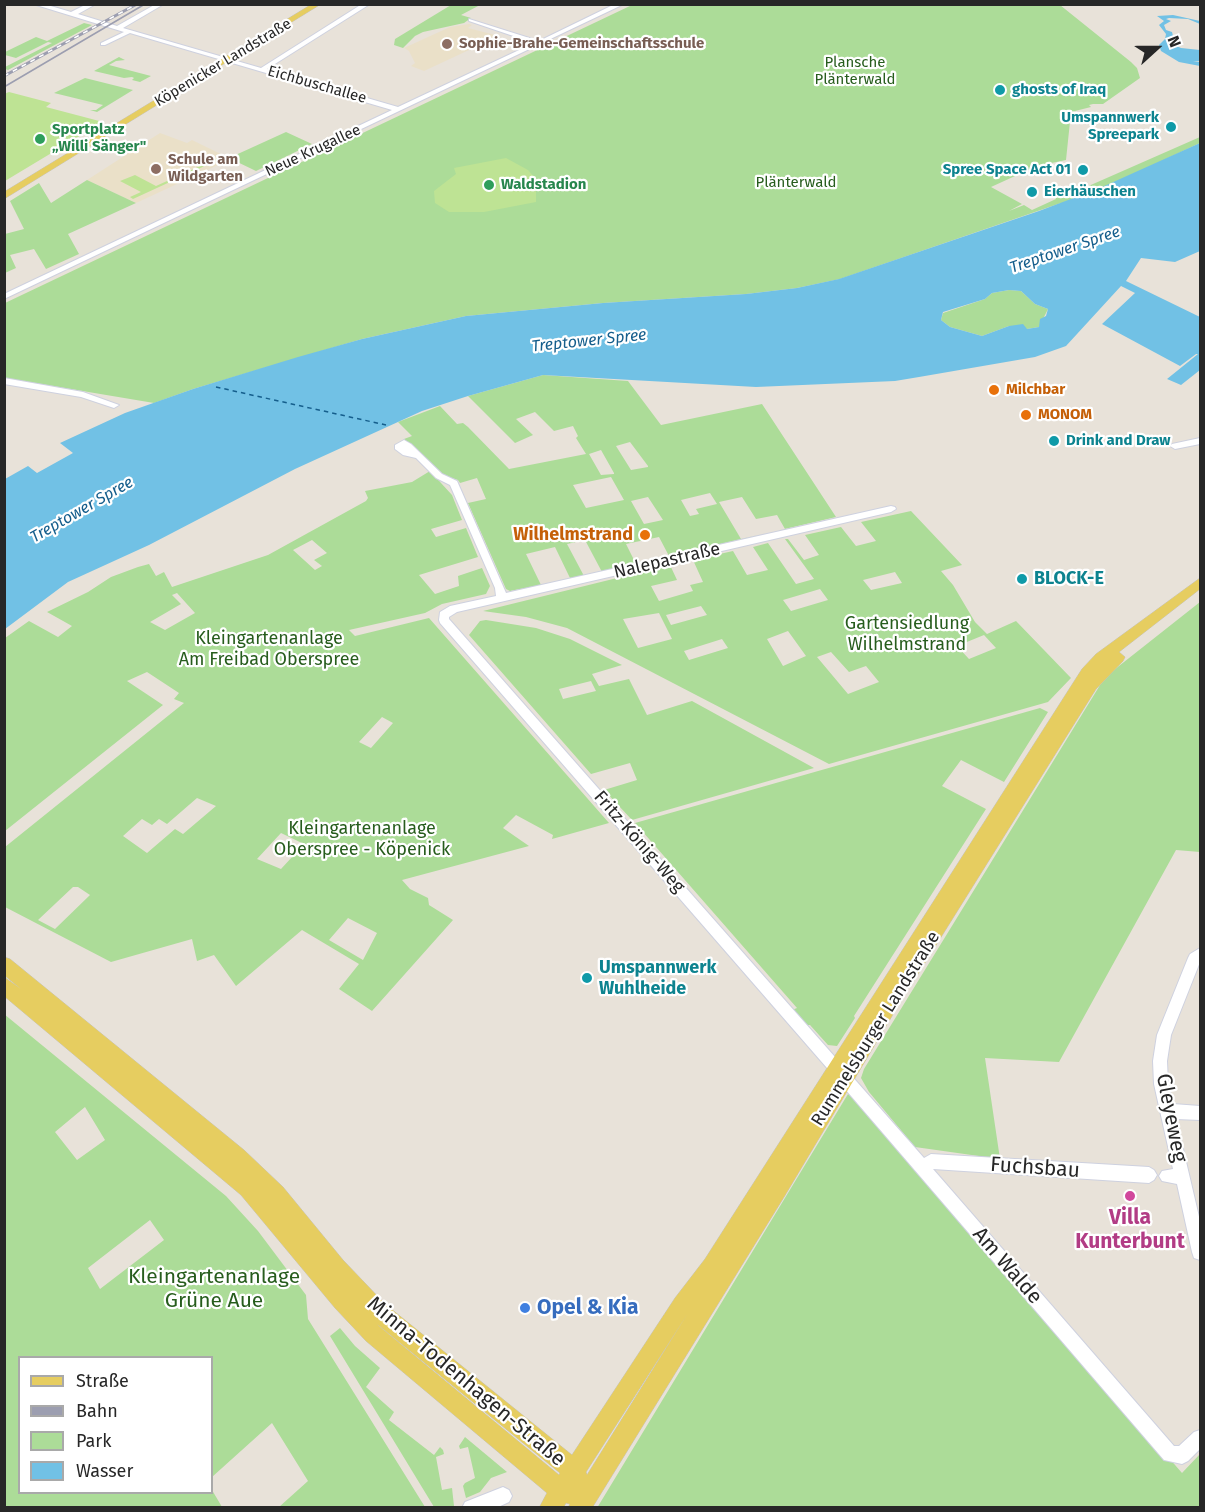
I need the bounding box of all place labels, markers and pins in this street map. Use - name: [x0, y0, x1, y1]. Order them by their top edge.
- place label: Sophie-Brahe-Gemeinschaftsschule: [459, 35, 704, 53]
- marker: Sophie-Brahe-Gemeinschaftsschule: [440, 37, 454, 51]
- place label: ghosts of Iraq: [1012, 81, 1106, 99]
- marker: ghosts of Iraq: [993, 83, 1007, 97]
- place label: Umspannwerk Spreepark: [1061, 109, 1159, 144]
- marker: Umspannwerk Spreepark: [1164, 120, 1178, 134]
- place label: Sportplatz „Willi Sänger": [52, 121, 146, 156]
- marker: Sportplatz „Willi Sänger": [33, 132, 47, 146]
- place label: Schule am Wildgarten: [168, 151, 243, 186]
- place label: Spree Space Act 01: [943, 161, 1071, 179]
- marker: Schule am Wildgarten: [149, 162, 163, 176]
- marker: Spree Space Act 01: [1076, 163, 1090, 177]
- place label: Waldstadion: [501, 176, 586, 194]
- marker: Waldstadion: [482, 178, 496, 192]
- place label: Eierhäuschen: [1044, 183, 1136, 201]
- marker: Eierhäuschen: [1025, 185, 1039, 199]
- place label: Milchbar: [1006, 381, 1065, 399]
- marker: Milchbar: [987, 383, 1001, 397]
- place label: MONOM: [1038, 406, 1092, 424]
- marker: MONOM: [1019, 408, 1033, 422]
- place label: Drink and Draw: [1066, 432, 1171, 450]
- marker: Drink and Draw: [1047, 434, 1061, 448]
- place label: Wilhelmstrand: [513, 524, 633, 546]
- marker: Wilhelmstrand: [638, 528, 652, 542]
- place label: BLOCK-E: [1034, 568, 1104, 590]
- marker: BLOCK-E: [1015, 572, 1029, 586]
- place label: Umspannwerk Wuhlheide: [599, 957, 716, 1000]
- marker: Umspannwerk Wuhlheide: [580, 971, 594, 985]
- marker: Villa Kunterbunt: [1123, 1189, 1137, 1203]
- place label: Villa Kunterbunt: [1075, 1205, 1185, 1255]
- place label: Opel & Kia: [537, 1295, 639, 1321]
- marker: Opel & Kia: [518, 1301, 532, 1315]

